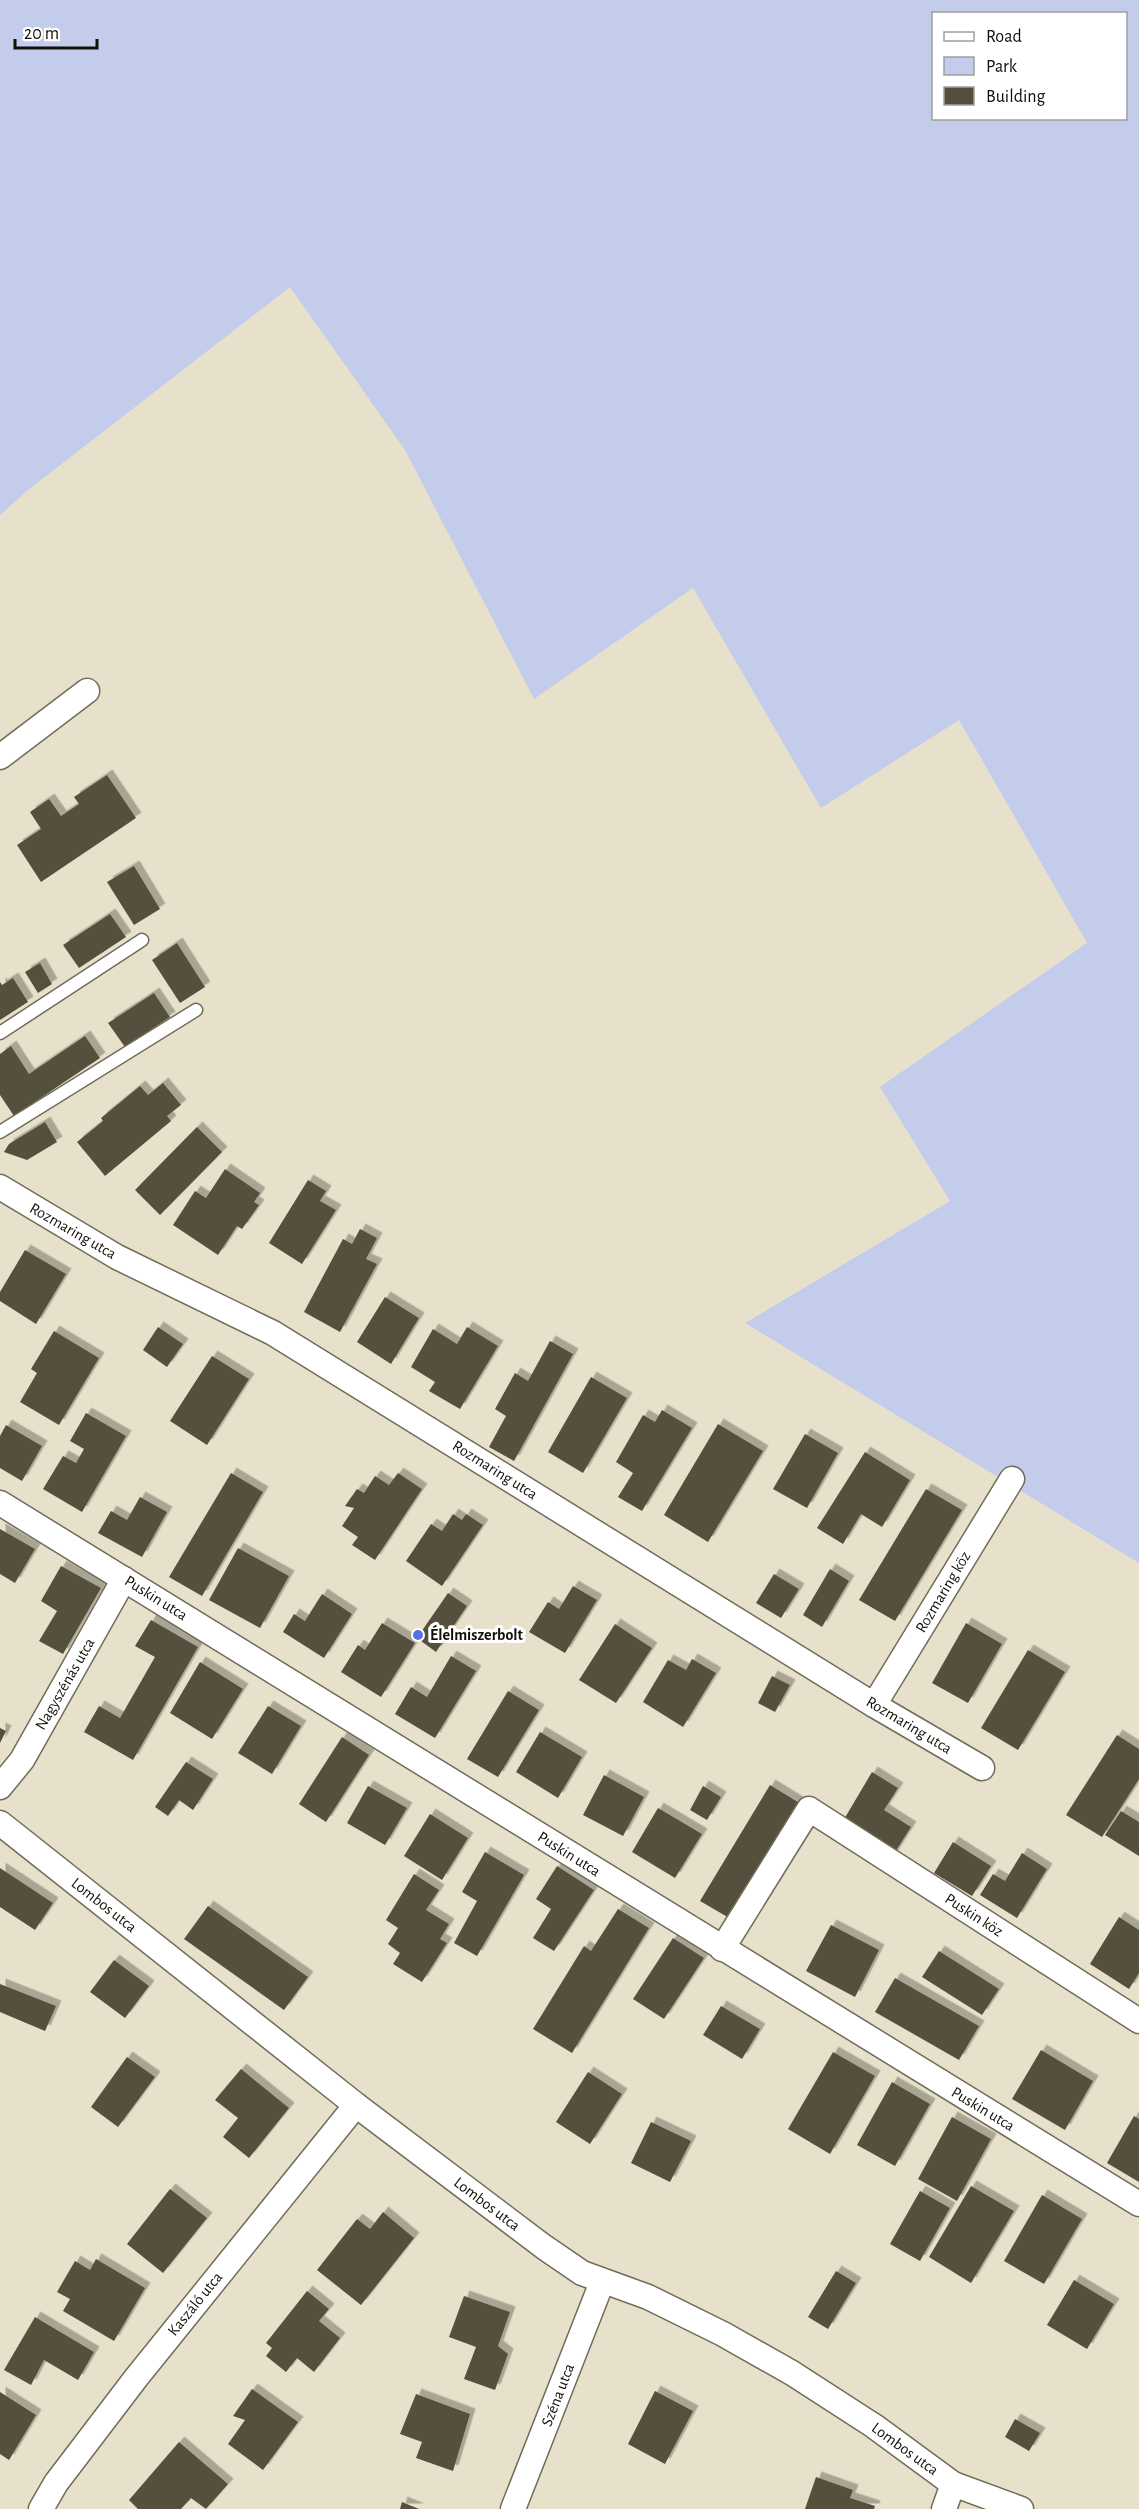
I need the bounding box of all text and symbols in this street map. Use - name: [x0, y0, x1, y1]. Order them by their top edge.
- scale bar: [15, 12, 98, 50]
- legend: [932, 12, 1127, 120]
- text: 20 m: [24, 25, 59, 43]
- text: Road: [986, 28, 1022, 46]
- text: Park: [986, 58, 1018, 76]
- text: Building: [986, 88, 1046, 106]
- street label: Rozmaring utca: [27, 1200, 119, 1262]
- street label: Rozmaring utca: [450, 1438, 540, 1502]
- street label: Rozmaring köz: [913, 1548, 974, 1635]
- street label: Puskin utca: [122, 1572, 190, 1624]
- place label: Élelmiszerbolt: [430, 1624, 524, 1643]
- marker: Élelmiszerbolt: [411, 1628, 425, 1642]
- street label: Nagyszénás utca: [32, 1635, 99, 1733]
- street label: Rozmaring utca: [863, 1693, 955, 1757]
- street label: Puskin utca: [535, 1828, 603, 1880]
- street label: Lombos utca: [68, 1875, 140, 1935]
- street label: Puskin köz: [942, 1890, 1006, 1940]
- street label: Puskin utca: [949, 2084, 1017, 2134]
- street label: Lombos utca: [451, 2174, 523, 2234]
- street label: Kaszáló utca: [165, 2269, 225, 2339]
- street label: Széna utca: [539, 2361, 577, 2429]
- street label: Lombos utca: [869, 2420, 941, 2478]

